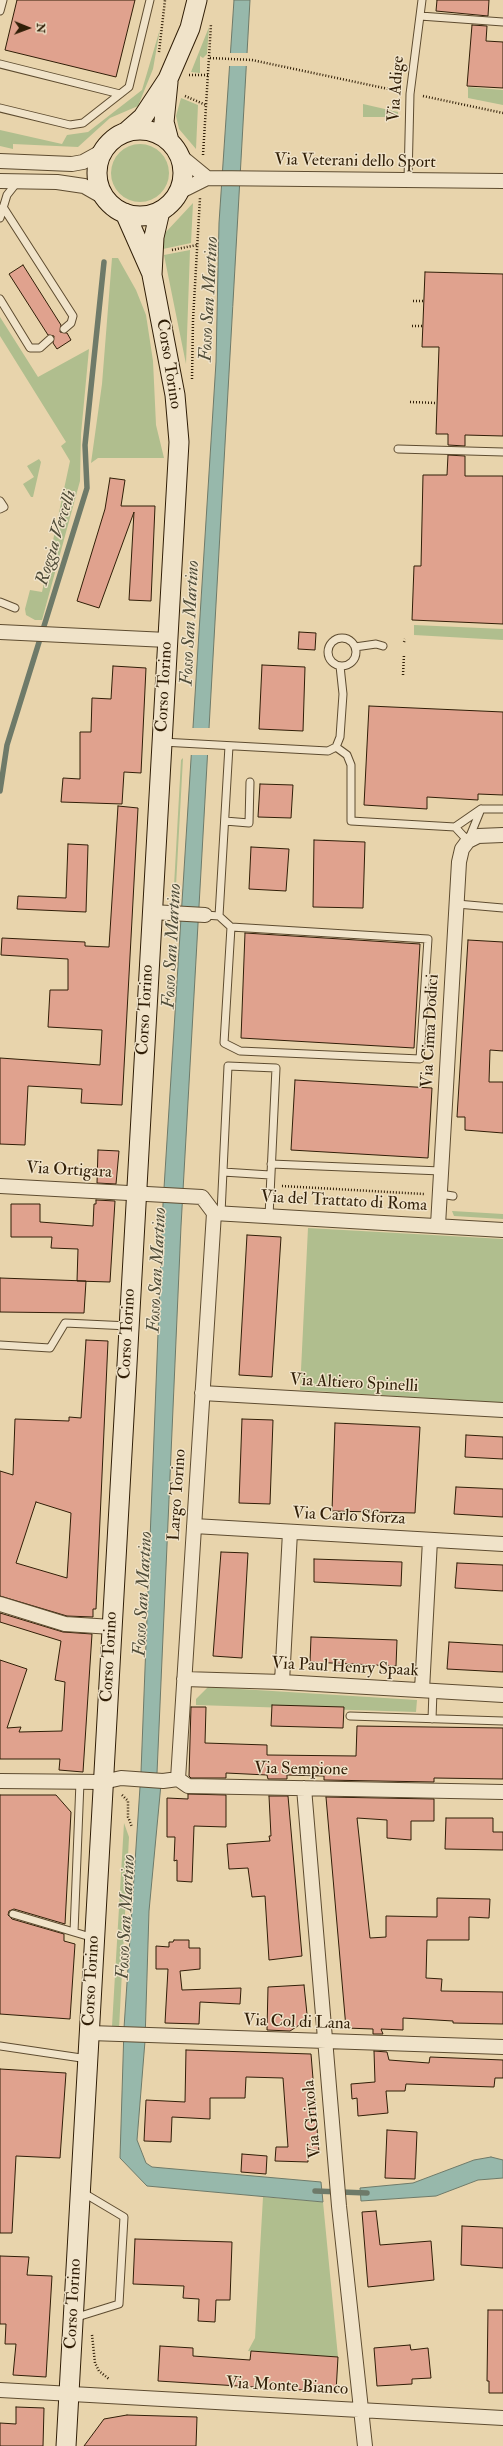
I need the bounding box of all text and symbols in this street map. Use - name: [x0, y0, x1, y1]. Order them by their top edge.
- north arrow: [8, 8, 48, 48]
- text: N: [34, 23, 47, 33]
- street label: Via Adige: [385, 55, 409, 123]
- street label: Via Veterani dello Sport: [274, 150, 436, 174]
- water label: Fosso San Martino: [196, 236, 224, 362]
- street label: Corso Torino: [151, 318, 185, 410]
- water label: Roggia Vercelli: [32, 488, 82, 588]
- water label: Fosso San Martino: [177, 560, 205, 686]
- street label: Corso Torino: [152, 641, 178, 733]
- water label: Fosso San Martino: [159, 883, 187, 1009]
- street label: Corso Torino: [133, 964, 159, 1056]
- street label: Via Cima Dodici: [418, 974, 444, 1088]
- street label: Via Ortigara: [26, 1159, 112, 1183]
- street label: Via del Trattato di Roma: [260, 1187, 428, 1217]
- water label: Fosso San Martino: [144, 1207, 172, 1333]
- street label: Corso Torino: [115, 1288, 141, 1380]
- street label: Via Altiero Spinelli: [289, 1370, 419, 1398]
- street label: Largo Torino: [165, 1448, 191, 1542]
- street label: Via Carlo Sforza: [292, 1504, 406, 1530]
- water label: Fosso San Martino: [130, 1531, 158, 1657]
- street label: Corso Torino: [97, 1611, 123, 1703]
- street label: Via Paul Henry Spaak: [271, 1654, 419, 1682]
- street label: Via Sempione: [254, 1759, 348, 1781]
- water label: Fosso San Martino: [113, 1854, 141, 1980]
- street label: Corso Torino: [79, 1935, 105, 2027]
- street label: Via Col di Lana: [243, 2011, 351, 2035]
- street label: Via Grivola: [299, 2079, 327, 2159]
- street label: Corso Torino: [61, 2258, 87, 2350]
- street label: Via Monte Bianco: [225, 2374, 349, 2400]

